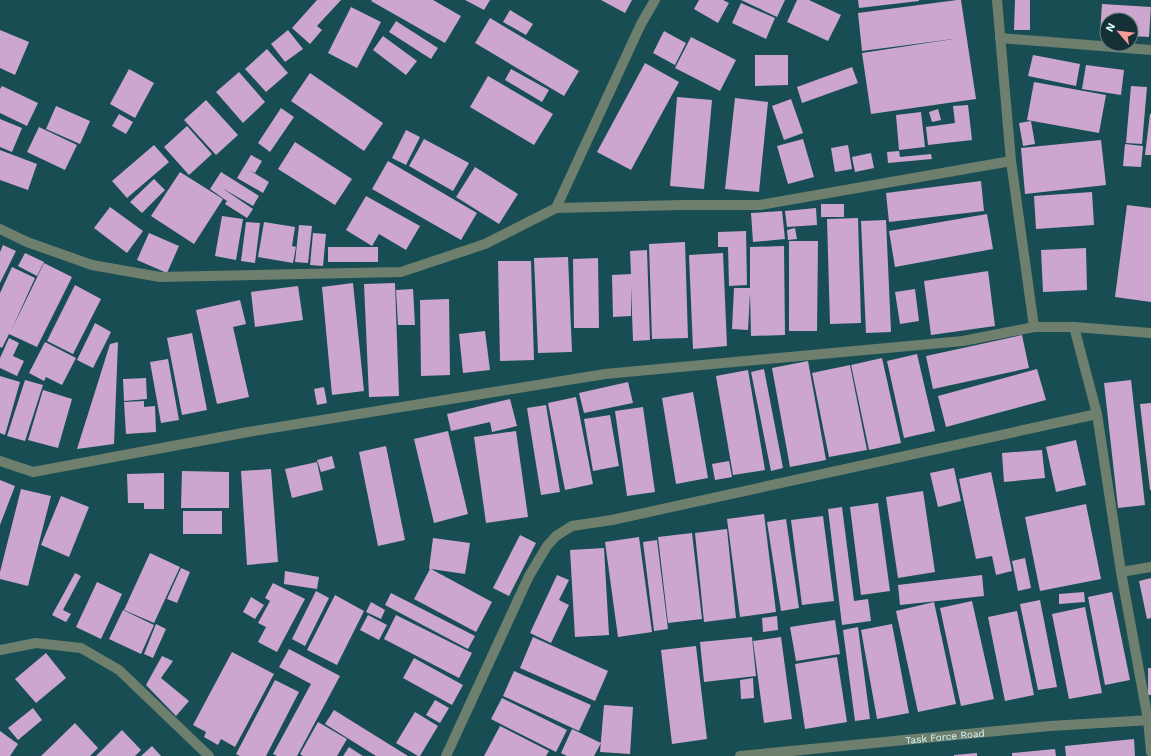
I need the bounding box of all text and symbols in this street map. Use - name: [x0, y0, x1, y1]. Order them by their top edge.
- north arrow: [1099, 12, 1139, 52]
- text: N: [1103, 21, 1118, 34]
- street label: Task Force Road: [905, 727, 985, 745]

